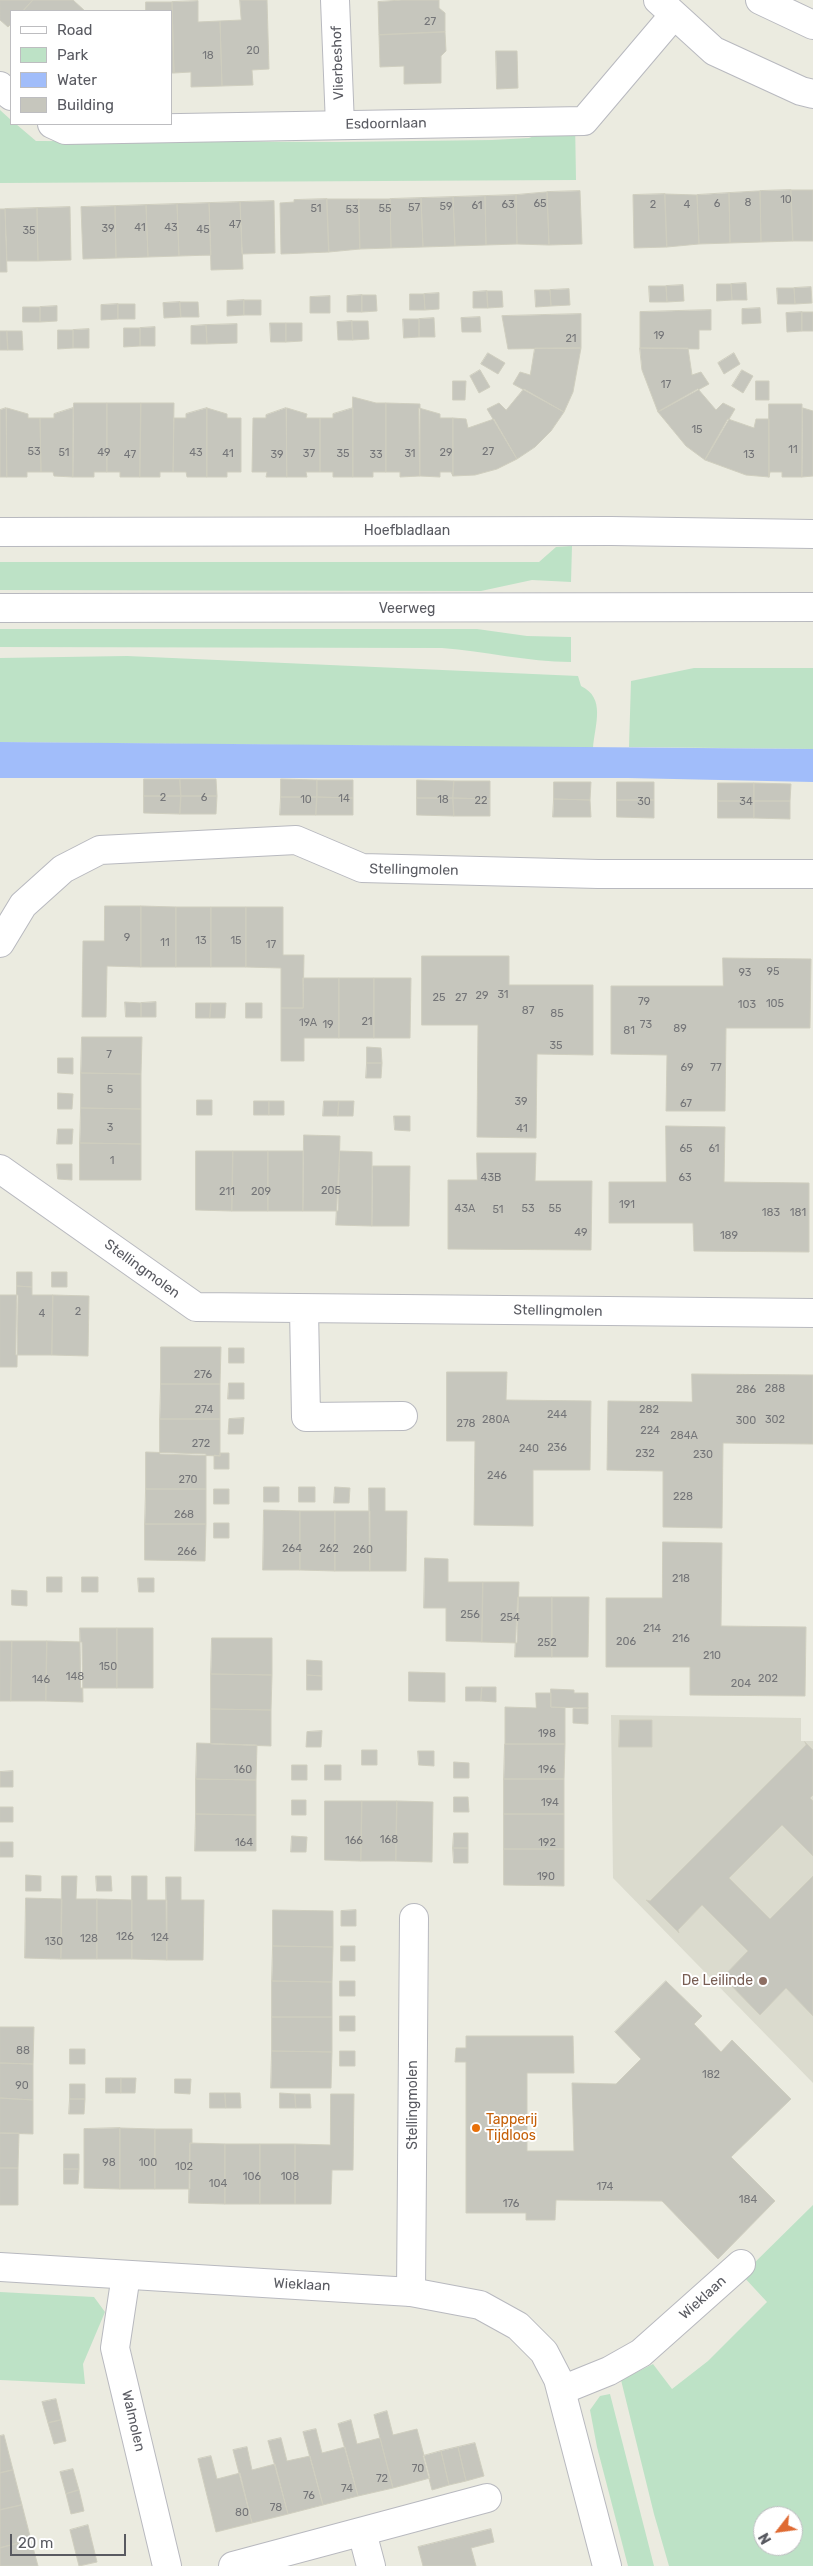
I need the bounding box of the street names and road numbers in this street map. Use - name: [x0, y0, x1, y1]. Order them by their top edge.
- street label: Vlierbeshof: [328, 26, 348, 100]
- street label: Esdoornlaan: [345, 115, 427, 133]
- street label: Hoefbladlaan: [364, 523, 450, 539]
- street label: Veerweg: [379, 601, 435, 617]
- street label: Stellingmolen: [369, 861, 459, 879]
- street label: Stellingmolen: [101, 1236, 183, 1302]
- street label: Stellingmolen: [513, 1302, 603, 1320]
- street label: Stellingmolen: [405, 2060, 421, 2150]
- street label: Wieklaan: [676, 2273, 730, 2323]
- street label: Wieklaan: [273, 2275, 331, 2295]
- street label: Walmolen: [118, 2389, 148, 2453]

